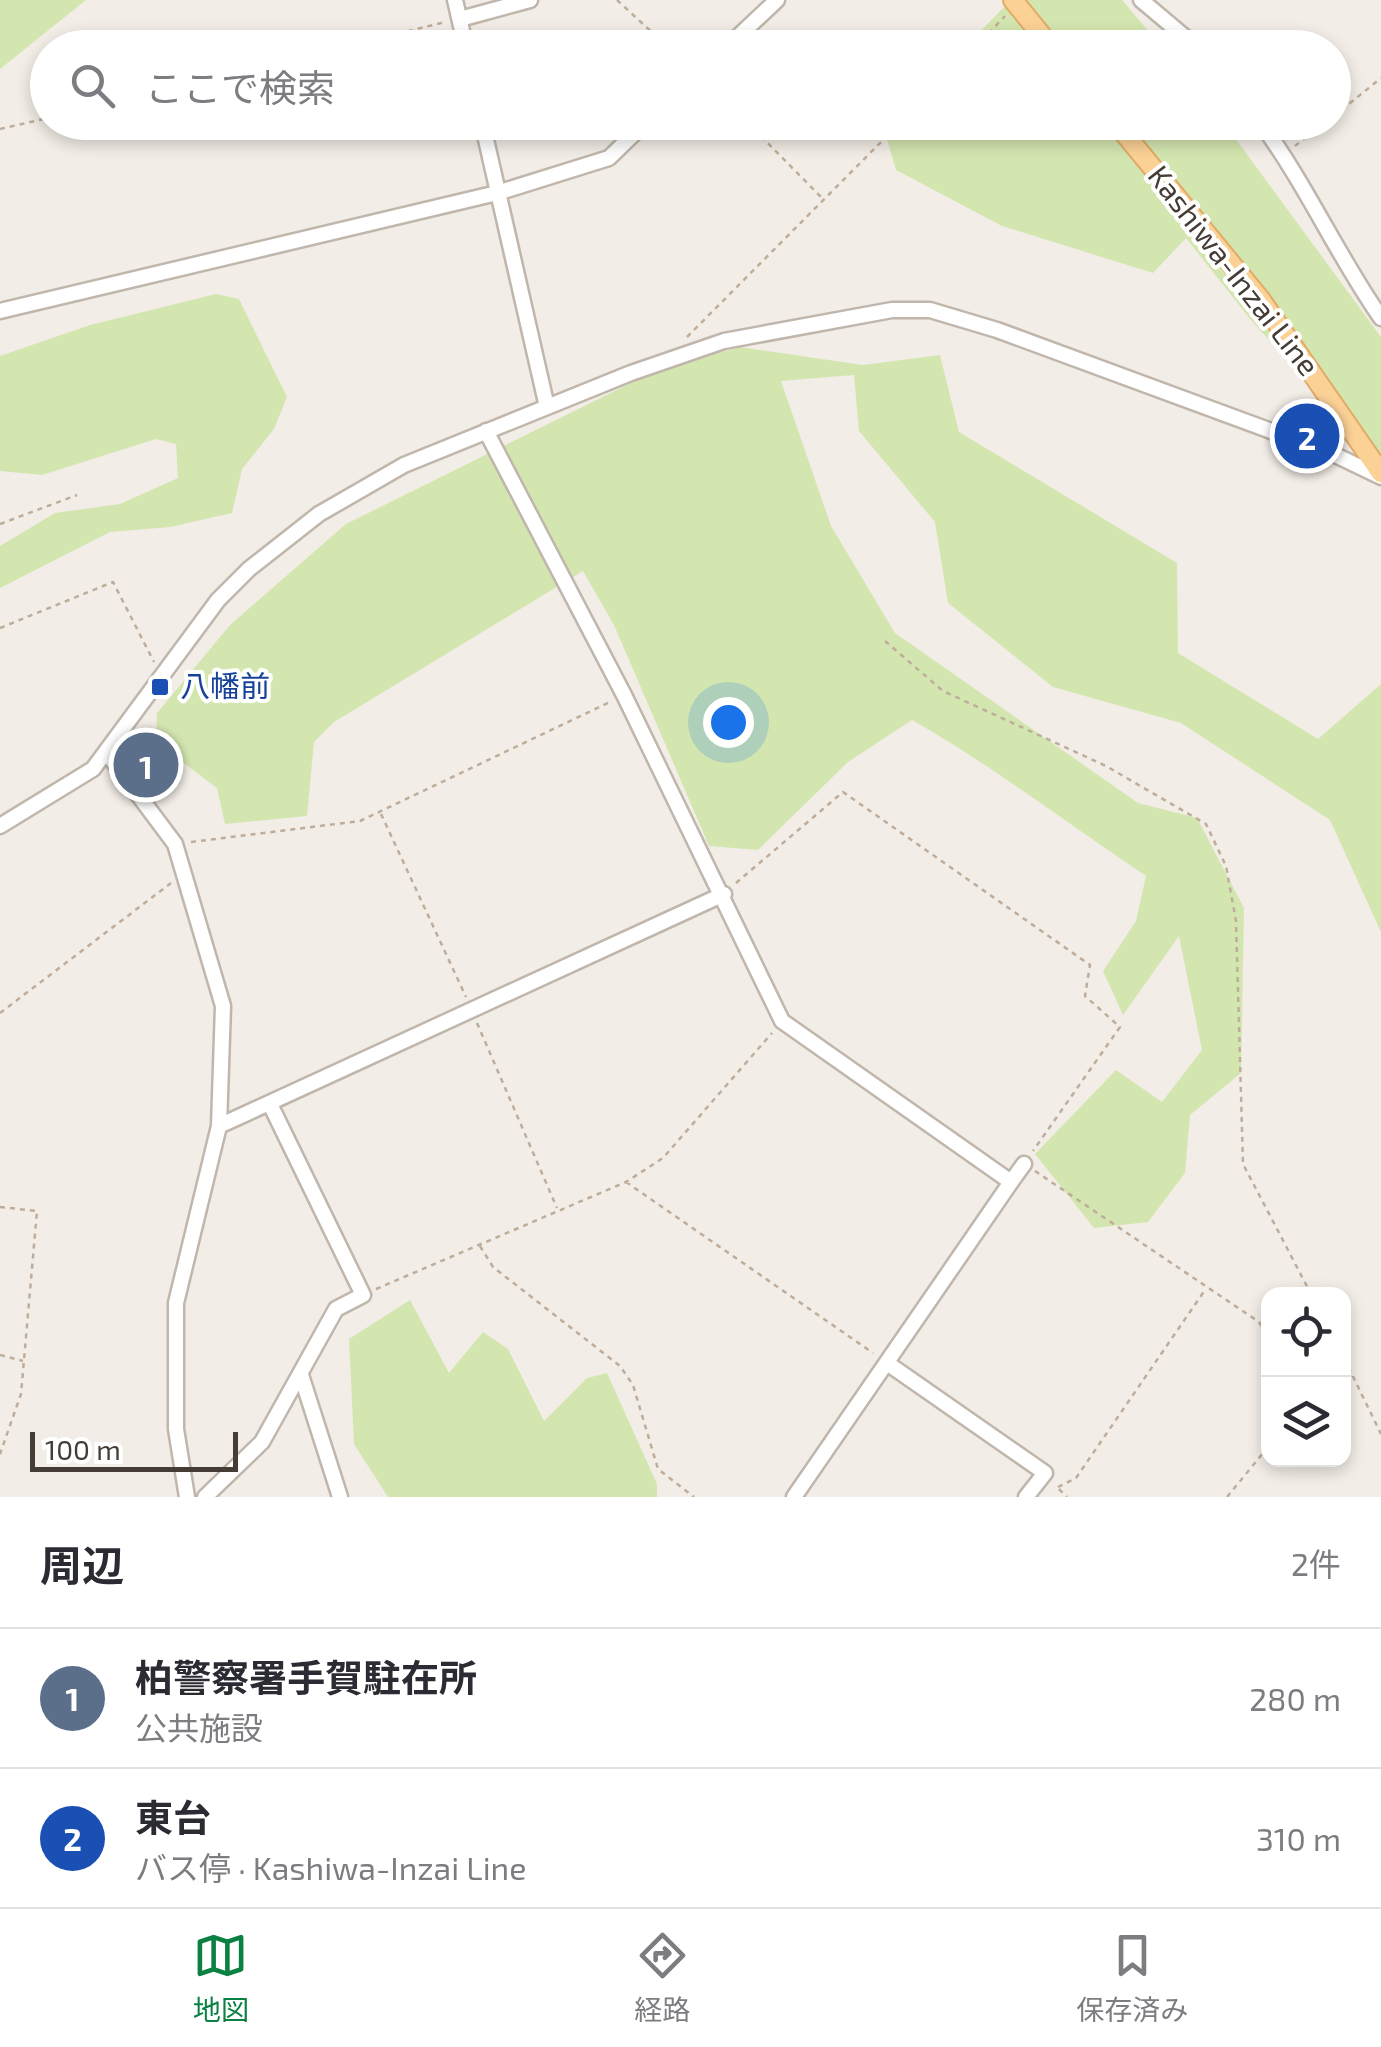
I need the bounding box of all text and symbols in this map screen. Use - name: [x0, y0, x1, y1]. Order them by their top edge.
- search box: [30, 30, 1351, 140]
- icon: search: [65, 58, 120, 113]
- text: ここで検索: [145, 64, 335, 110]
- street label: Kashiwa-Inzai Line: [1141, 158, 1328, 382]
- pin: 2: [1274, 398, 1340, 474]
- place label: 八幡前: [180, 667, 270, 703]
- marker: 八幡前: [149, 676, 171, 698]
- your location: [703, 697, 754, 748]
- pin: 1: [114, 728, 178, 802]
- map controls: [1261, 1287, 1351, 1467]
- button: locate: [1261, 1287, 1351, 1377]
- button: layers: [1261, 1377, 1351, 1467]
- scale bar: [30, 1427, 238, 1472]
- text: 100 m: [45, 1432, 121, 1466]
- text: 周辺: [40, 1539, 124, 1589]
- text: 2件: [1291, 1544, 1341, 1582]
- text: 柏警察署手賀駐在所: [135, 1654, 477, 1700]
- text: 1: [66, 1679, 79, 1717]
- text: 280 m: [1249, 1679, 1341, 1717]
- text: 公共施設: [135, 1708, 263, 1746]
- text: 東台: [135, 1794, 211, 1840]
- text: 2: [63, 1819, 82, 1857]
- text: 310 m: [1256, 1819, 1341, 1857]
- text: バス停 · Kashiwa-Inzai Line: [135, 1848, 526, 1886]
- tab: 地図: [193, 1928, 249, 2028]
- tab: 経路: [634, 1928, 690, 2028]
- tab: 保存済み: [1076, 1928, 1188, 2028]

